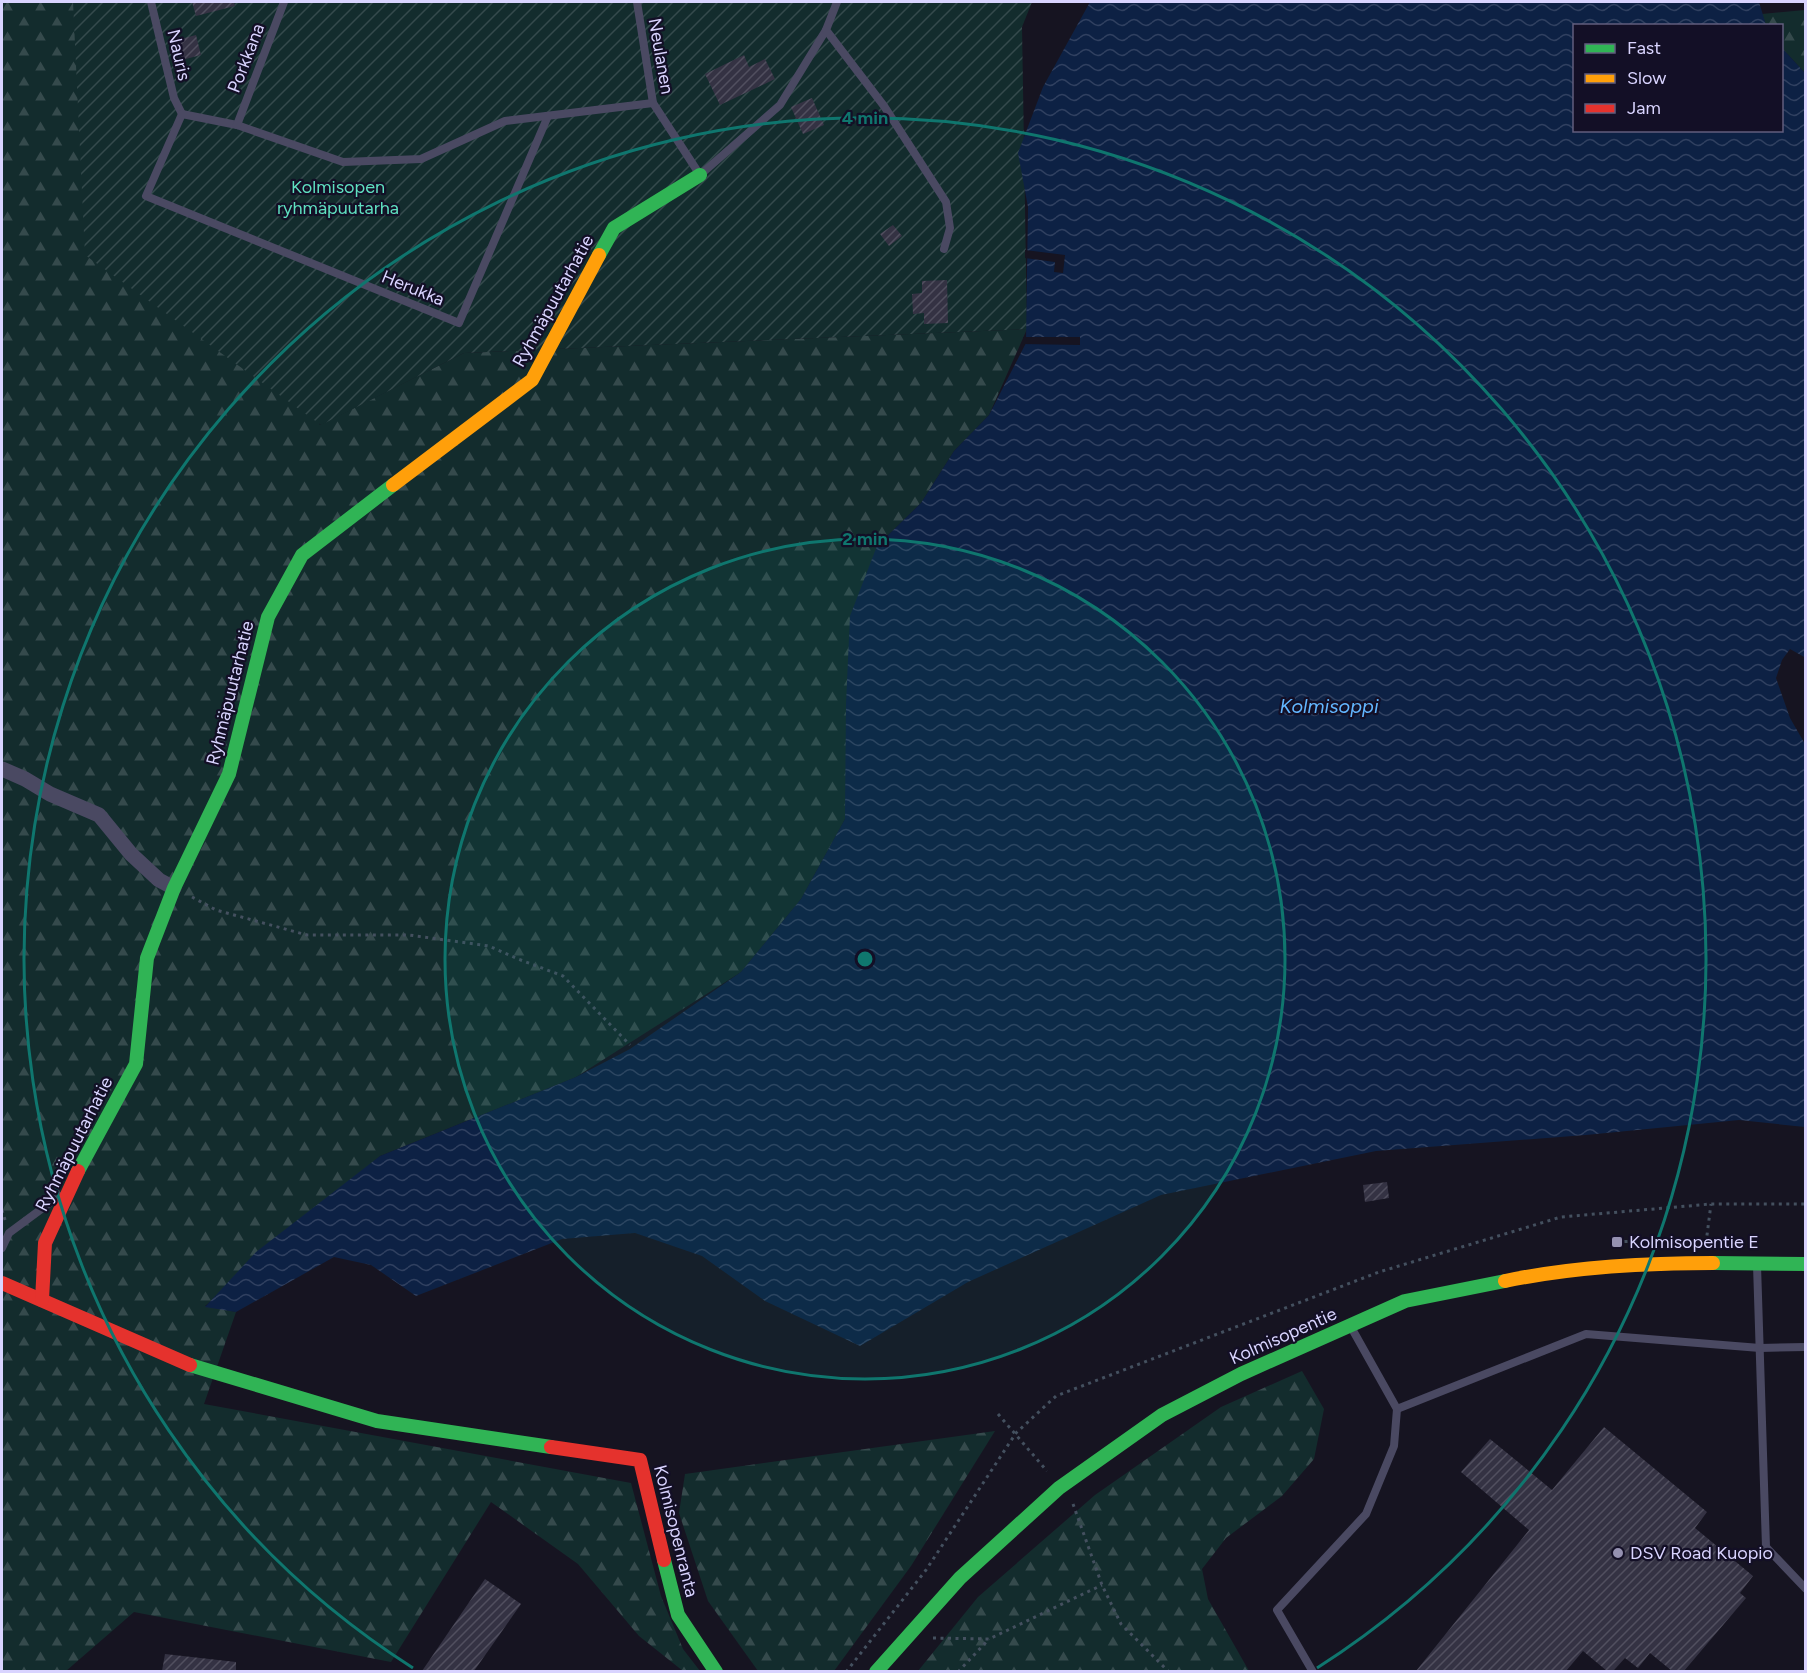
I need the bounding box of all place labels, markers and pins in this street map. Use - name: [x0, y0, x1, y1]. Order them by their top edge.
- centre of rings: [855, 949, 875, 969]
- place label: Kolmisopentie E: [1629, 1231, 1759, 1253]
- marker: Kolmisopentie E: [1610, 1235, 1624, 1249]
- place label: DSV Road Kuopio: [1630, 1542, 1773, 1564]
- marker: DSV Road Kuopio: [1611, 1546, 1625, 1560]

